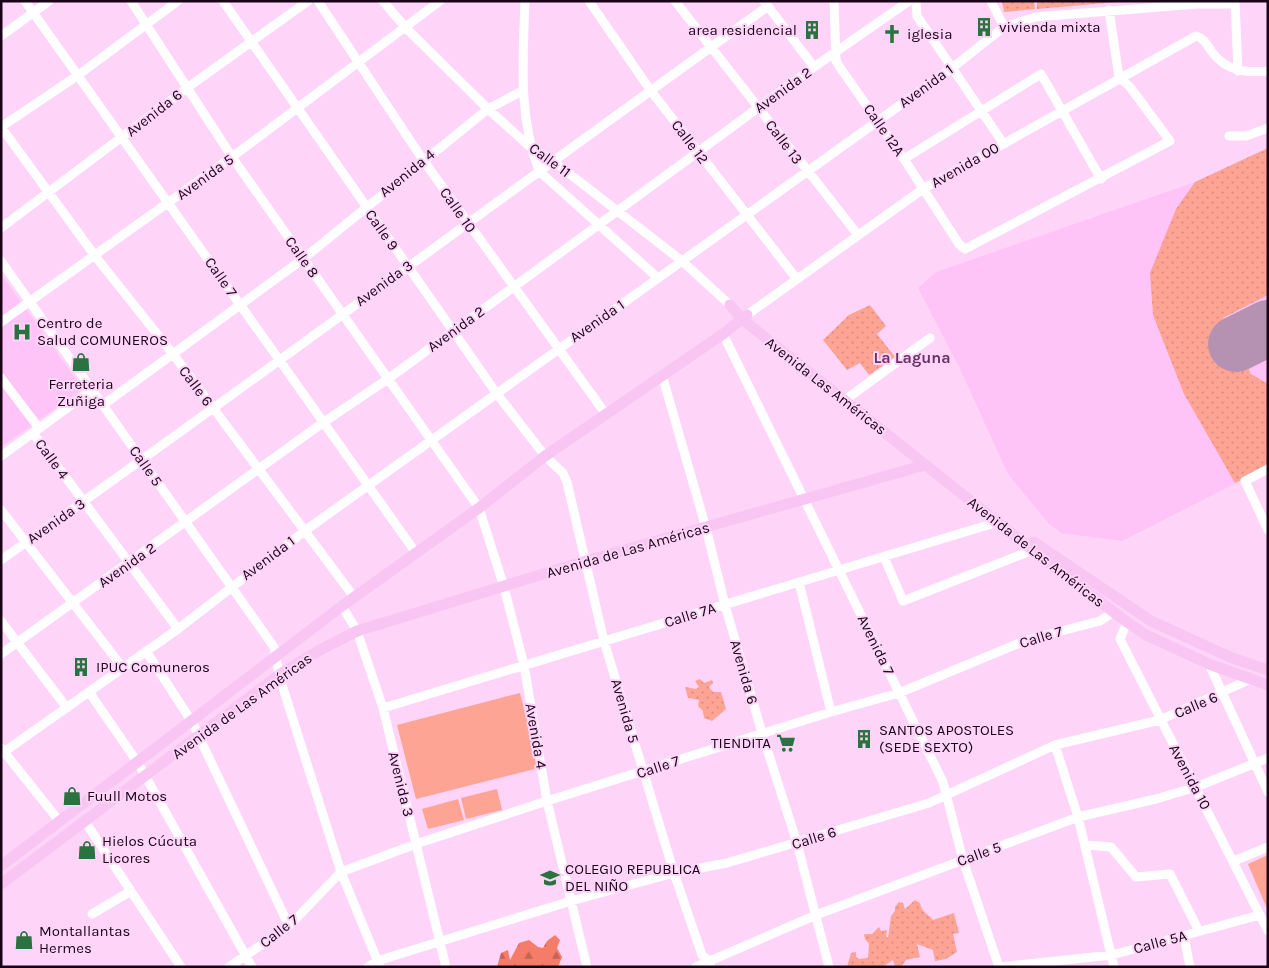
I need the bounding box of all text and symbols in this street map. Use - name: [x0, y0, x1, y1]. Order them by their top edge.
- building icon: vivienda mixta: [973, 16, 995, 38]
- place label: vivienda mixta: [999, 18, 1101, 36]
- building icon: area residencial: [801, 19, 823, 41]
- place label: area residencial: [688, 21, 797, 39]
- church icon: iglesia: [881, 23, 903, 45]
- place label: iglesia: [907, 25, 952, 43]
- street label: Avenida 1: [895, 60, 957, 112]
- street label: Avenida 2: [751, 63, 815, 117]
- street label: Avenida 6: [122, 85, 186, 141]
- street label: Calle 12A: [860, 101, 909, 160]
- street label: Calle 12: [668, 116, 712, 168]
- street label: Calle 13: [761, 116, 807, 168]
- street label: Avenida 00: [928, 138, 1002, 192]
- street label: Calle 11: [526, 139, 574, 181]
- street label: Avenida 4: [376, 145, 439, 201]
- street label: Avenida 5: [173, 150, 237, 204]
- street label: Calle 10: [436, 184, 480, 236]
- street label: Calle 9: [361, 206, 403, 254]
- street label: Calle 8: [281, 233, 323, 281]
- street label: Calle 7: [201, 254, 241, 300]
- street label: Avenida 3: [352, 256, 416, 310]
- street label: Avenida 1: [566, 296, 628, 346]
- street label: Avenida 2: [424, 302, 488, 356]
- place label: Centro de Salud COMUNEROS: [37, 314, 168, 349]
- hospital icon: Centro de Salud COMUNEROS: [11, 321, 33, 343]
- street label: Avenida Las Américas: [762, 333, 890, 439]
- district label: La Laguna: [873, 348, 951, 367]
- shop icon: Ferreteria Zuñiga: [70, 351, 92, 373]
- street label: Calle 6: [175, 362, 217, 410]
- place label: Ferreteria Zuñiga: [48, 375, 114, 410]
- street label: Calle 4: [31, 435, 73, 483]
- street label: Calle 5: [126, 442, 166, 490]
- street label: Avenida de Las Américas: [964, 493, 1108, 611]
- street label: Avenida 3: [24, 495, 88, 547]
- street label: Avenida de Las Américas: [544, 518, 712, 582]
- street label: Avenida 1: [238, 532, 298, 584]
- street label: Avenida 2: [95, 539, 159, 591]
- street label: Calle 7A: [662, 599, 718, 631]
- street label: Avenida 7: [854, 612, 898, 678]
- street label: Calle 7: [1017, 622, 1065, 652]
- street label: Avenida 6: [726, 638, 762, 706]
- street label: Avenida de Las Américas: [168, 649, 316, 763]
- building icon: IPUC Comuneros: [70, 656, 92, 678]
- place label: IPUC Comuneros: [96, 658, 210, 676]
- street label: Avenida 5: [607, 677, 643, 745]
- street label: Calle 6: [1171, 688, 1221, 722]
- street label: Avenida 4: [521, 702, 551, 771]
- place label: SANTOS APOSTOLES (SEDE SEXTO): [879, 721, 1014, 756]
- building icon: SANTOS APOSTOLES (SEDE SEXTO): [853, 728, 875, 750]
- supermarket icon: TIENDITA: [775, 732, 797, 754]
- place label: TIENDITA: [711, 734, 771, 752]
- street label: Avenida 10: [1165, 741, 1215, 813]
- street label: Avenida 3: [384, 749, 418, 819]
- street label: Calle 7: [634, 752, 682, 782]
- shop icon: Fuull Motos: [61, 785, 83, 807]
- place label: Fuull Motos: [87, 787, 167, 805]
- street label: Calle 6: [790, 823, 838, 853]
- place label: Hielos Cúcuta Licores: [102, 832, 197, 867]
- street label: Calle 5: [954, 838, 1004, 870]
- shop icon: Hielos Cúcuta Licores: [76, 839, 98, 861]
- place label: COLEGIO REPUBLICA DEL NIÑO: [565, 860, 701, 895]
- school or university icon: COLEGIO REPUBLICA DEL NIÑO: [539, 867, 561, 889]
- street label: Calle 7: [256, 910, 302, 952]
- place label: Montallantas Hermes: [39, 922, 130, 957]
- street label: Calle 5A: [1131, 926, 1189, 958]
- shop icon: Montallantas Hermes: [13, 929, 35, 951]

